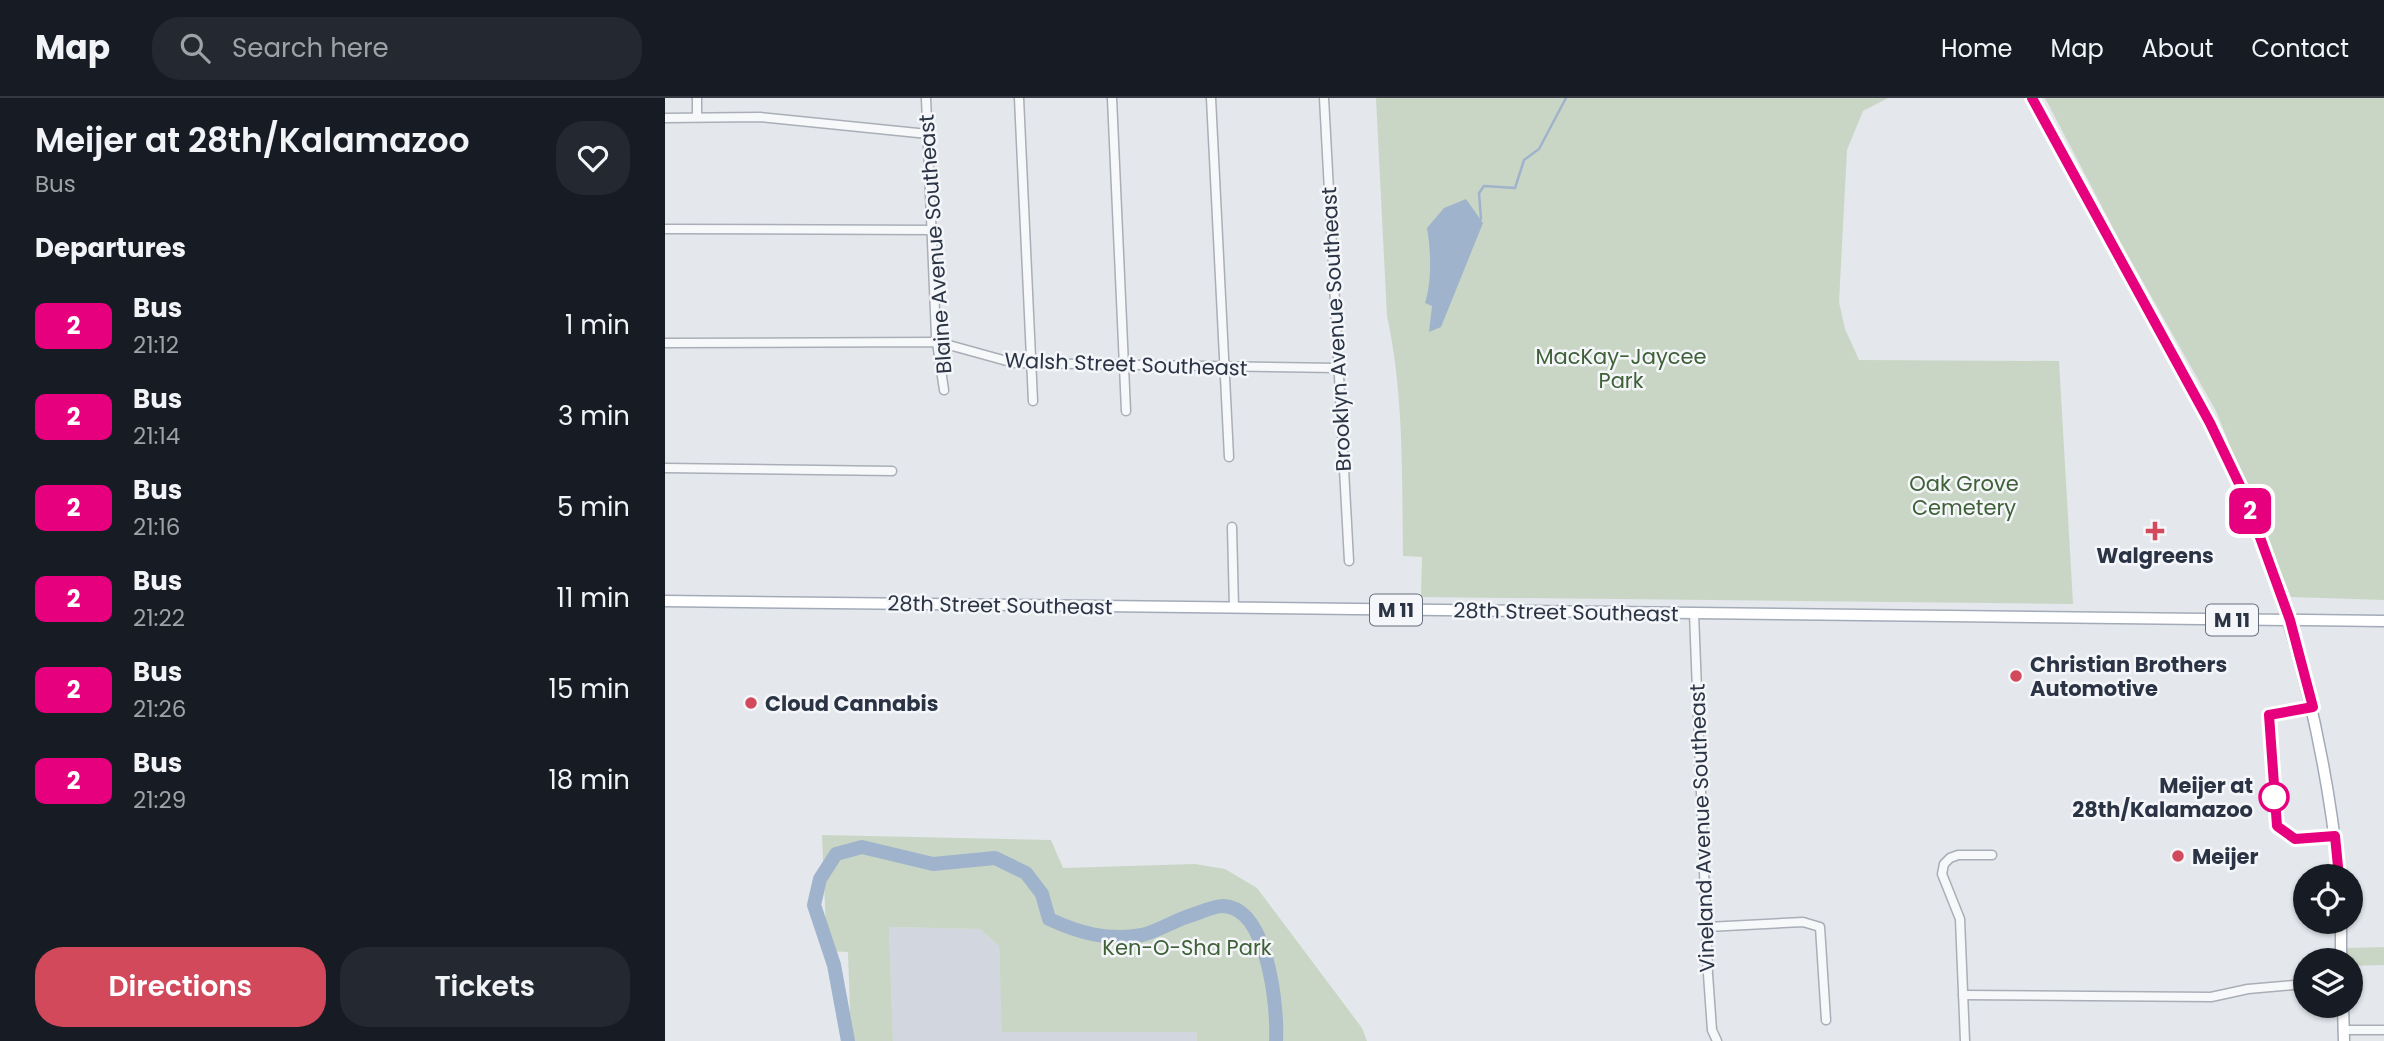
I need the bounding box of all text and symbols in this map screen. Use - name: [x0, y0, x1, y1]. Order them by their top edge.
- search box: [152, 17, 642, 80]
- text: Map: [35, 24, 110, 71]
- icon: search: [176, 29, 214, 67]
- text: Search here: [232, 30, 389, 66]
- text: Home: [1941, 32, 2013, 65]
- text: Map: [2051, 32, 2104, 65]
- text: About: [2142, 32, 2213, 65]
- text: Contact: [2251, 32, 2349, 65]
- street label: Blaine Avenue Southeast: [911, 113, 959, 375]
- text: Meijer at 28th/Kalamazoo: [35, 117, 470, 164]
- button: heart: [556, 121, 630, 195]
- text: Bus: [35, 168, 76, 200]
- street label: Brooklyn Avenue Southeast: [1314, 186, 1358, 472]
- text: Departures: [35, 230, 186, 266]
- text: Bus: [133, 290, 182, 326]
- text: 1 min: [565, 307, 630, 343]
- text: 2: [67, 309, 80, 342]
- text: 21:12: [133, 329, 179, 361]
- park label: MacKay-Jaycee Park: [1535, 342, 1707, 395]
- street label: Walsh Street Southeast: [1004, 345, 1248, 383]
- text: Bus: [133, 381, 182, 417]
- text: 3 min: [558, 398, 630, 434]
- text: 2: [67, 400, 80, 433]
- text: 21:14: [133, 420, 180, 452]
- park label: Oak Grove Cemetery: [1909, 469, 2019, 522]
- text: Bus: [133, 472, 182, 508]
- line badge: 2: [2227, 488, 2273, 534]
- text: 5 min: [557, 489, 630, 525]
- text: 2: [67, 491, 80, 524]
- text: 2: [2243, 494, 2257, 527]
- text: 21:16: [133, 511, 180, 543]
- marker: Walgreens: [2147, 523, 2163, 539]
- place label: Walgreens: [2096, 541, 2214, 570]
- text: Bus: [133, 563, 182, 599]
- text: 11 min: [557, 580, 630, 616]
- text: 2: [67, 582, 80, 615]
- street label: 28th Street Southeast: [887, 589, 1113, 621]
- road number: M 11: [1370, 594, 1422, 625]
- street label: 28th Street Southeast: [1453, 596, 1679, 628]
- text: 21:22: [133, 602, 185, 634]
- road number: M 11: [2206, 604, 2258, 636]
- place label: Christian Brothers Automotive: [2030, 650, 2227, 703]
- text: Bus: [133, 654, 182, 690]
- marker: Christian Brothers Automotive: [2008, 668, 2024, 684]
- text: 15 min: [549, 671, 630, 707]
- text: 2: [67, 673, 80, 706]
- street label: Vineland Avenue Southeast: [1682, 683, 1722, 973]
- place label: Cloud Cannabis: [765, 689, 938, 718]
- text: 21:26: [133, 693, 186, 725]
- marker: Cloud Cannabis: [743, 695, 759, 711]
- text: Bus: [133, 745, 182, 781]
- text: 18 min: [549, 762, 630, 798]
- text: 2: [67, 764, 80, 797]
- place label: Meijer at 28th/Kalamazoo: [2072, 771, 2253, 824]
- marker: Meijer at 28th/Kalamazoo: [2259, 782, 2289, 812]
- text: 21:29: [133, 784, 186, 816]
- place label: Meijer: [2192, 842, 2259, 871]
- marker: Meijer: [2170, 848, 2186, 864]
- map controls: [2293, 864, 2363, 1018]
- button: locate: [2293, 864, 2363, 934]
- park label: Ken-O-Sha Park: [1102, 933, 1272, 962]
- button: Directions: [35, 947, 326, 1027]
- button: Tickets: [340, 947, 630, 1027]
- button: layers: [2293, 948, 2363, 1018]

